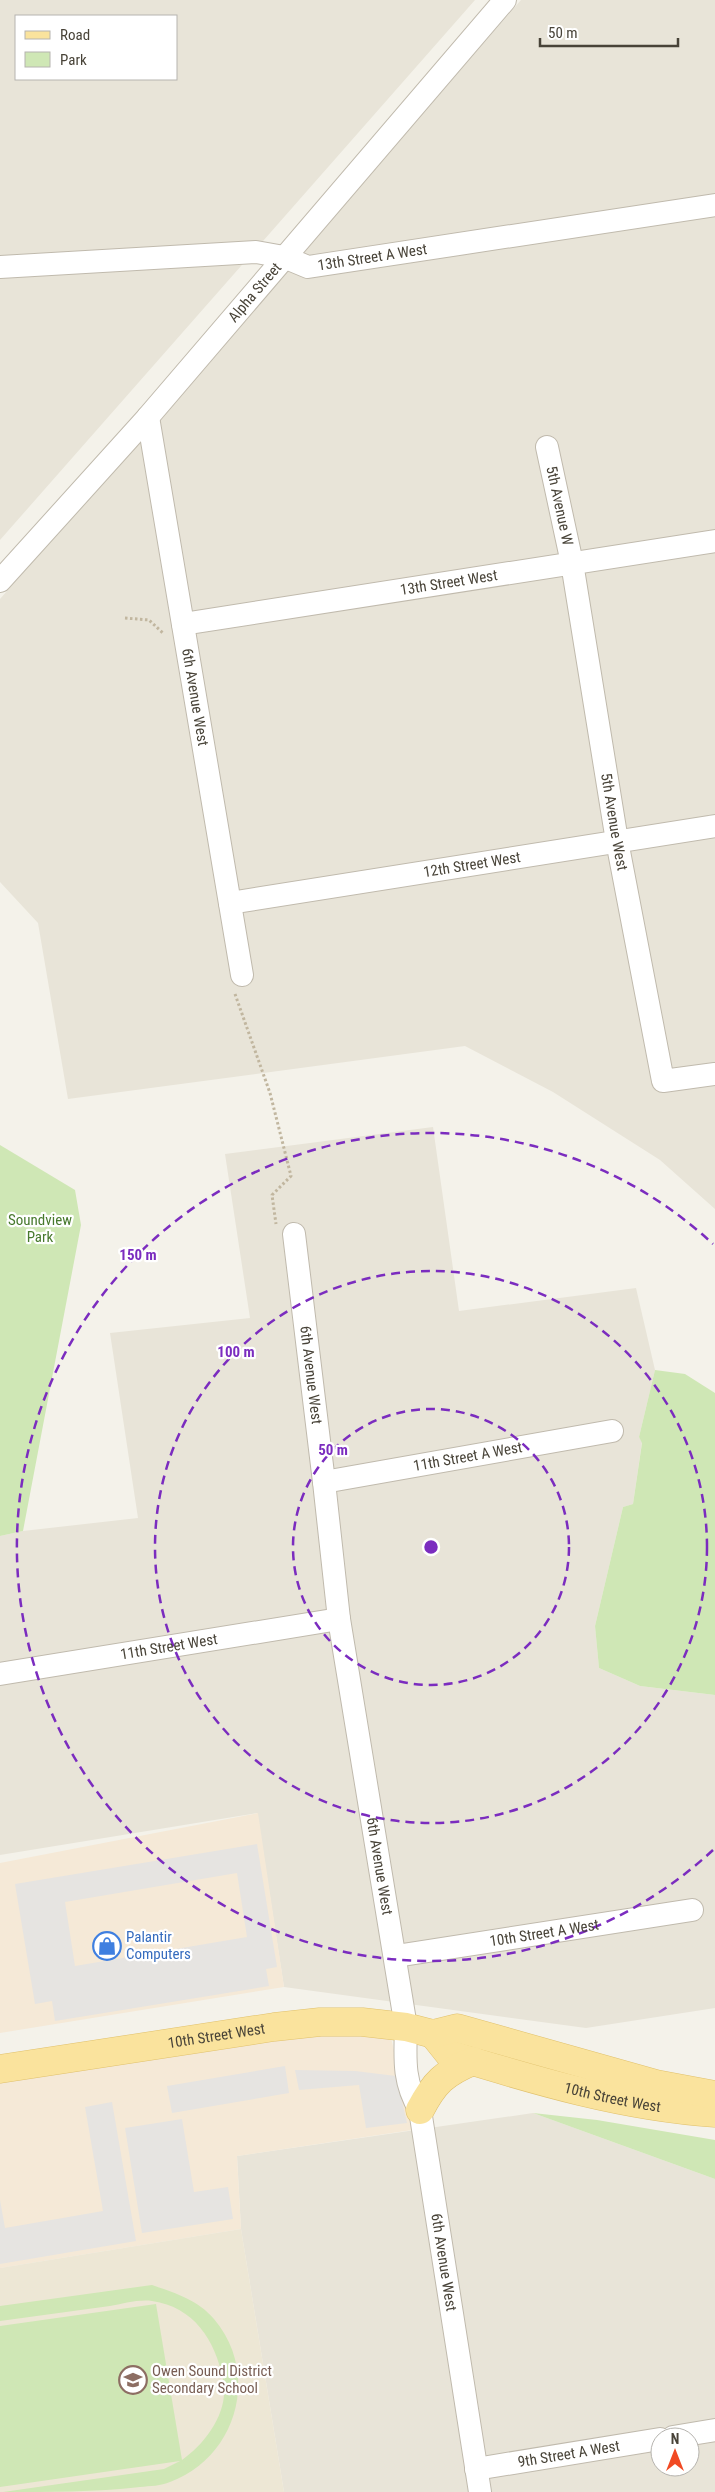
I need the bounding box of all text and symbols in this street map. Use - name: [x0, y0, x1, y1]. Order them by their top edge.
- legend: [15, 15, 178, 80]
- scale bar: [540, 15, 678, 47]
- text: 50 m: [548, 24, 578, 42]
- text: Road: [60, 26, 90, 44]
- text: Park: [60, 51, 87, 69]
- street label: 13th Street A West: [317, 240, 428, 274]
- street label: Alpha Street: [224, 259, 285, 326]
- street label: 5th Avenue W: [542, 464, 577, 548]
- street label: 13th Street West: [399, 566, 499, 599]
- street label: 6th Avenue West: [178, 647, 212, 747]
- street label: 5th Avenue West: [597, 772, 632, 872]
- street label: 12th Street West: [422, 848, 522, 881]
- park label: Soundview Park: [8, 1211, 72, 1246]
- text: 150 m: [119, 1246, 157, 1264]
- street label: 6th Avenue West: [296, 1325, 326, 1425]
- text: 100 m: [217, 1343, 255, 1361]
- street label: 11th Street A West: [412, 1438, 524, 1475]
- text: 50 m: [318, 1441, 348, 1459]
- centre of rings: [422, 1538, 440, 1556]
- street label: 11th Street West: [119, 1630, 219, 1663]
- street label: 6th Avenue West: [363, 1816, 396, 1916]
- street label: 10th Street A West: [488, 1916, 600, 1950]
- place label: Palantir Computers: [126, 1928, 191, 1963]
- shop icon: Palantir Computers: [92, 1931, 122, 1961]
- street label: 10th Street West: [167, 2019, 266, 2052]
- street label: 10th Street West: [562, 2079, 662, 2116]
- street label: 6th Avenue West: [427, 2212, 460, 2313]
- place label: Owen Sound District Secondary School: [152, 2362, 272, 2397]
- school or university icon: Owen Sound District Secondary School: [118, 2365, 148, 2395]
- north arrow: [650, 2427, 700, 2477]
- text: N: [671, 2431, 679, 2447]
- street label: 9th Street A West: [517, 2437, 621, 2471]

